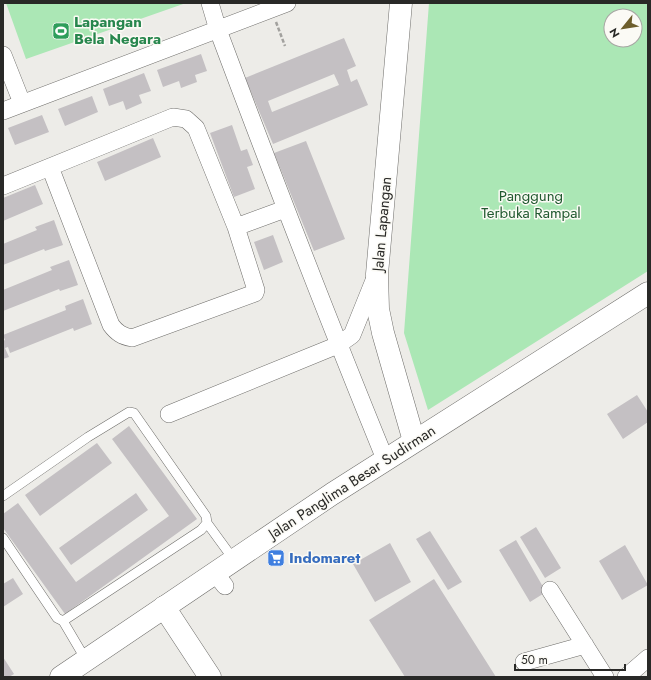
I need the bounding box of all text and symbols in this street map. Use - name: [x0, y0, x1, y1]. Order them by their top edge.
- north arrow: [603, 8, 643, 48]
- place label: Lapangan Bela Negara: [74, 11, 161, 50]
- sports icon: Lapangan Bela Negara: [51, 21, 71, 41]
- text: N: [605, 25, 623, 41]
- street label: Jalan Lapangan: [367, 176, 397, 274]
- park label: Panggung Terbuka Rampal: [481, 185, 581, 224]
- street label: Jalan Panglima Besar Sudirman: [262, 420, 440, 546]
- place label: Indomaret: [289, 547, 360, 569]
- supermarket icon: Indomaret: [266, 548, 286, 568]
- scale bar: [515, 646, 625, 672]
- text: 50 m: [521, 651, 548, 669]

